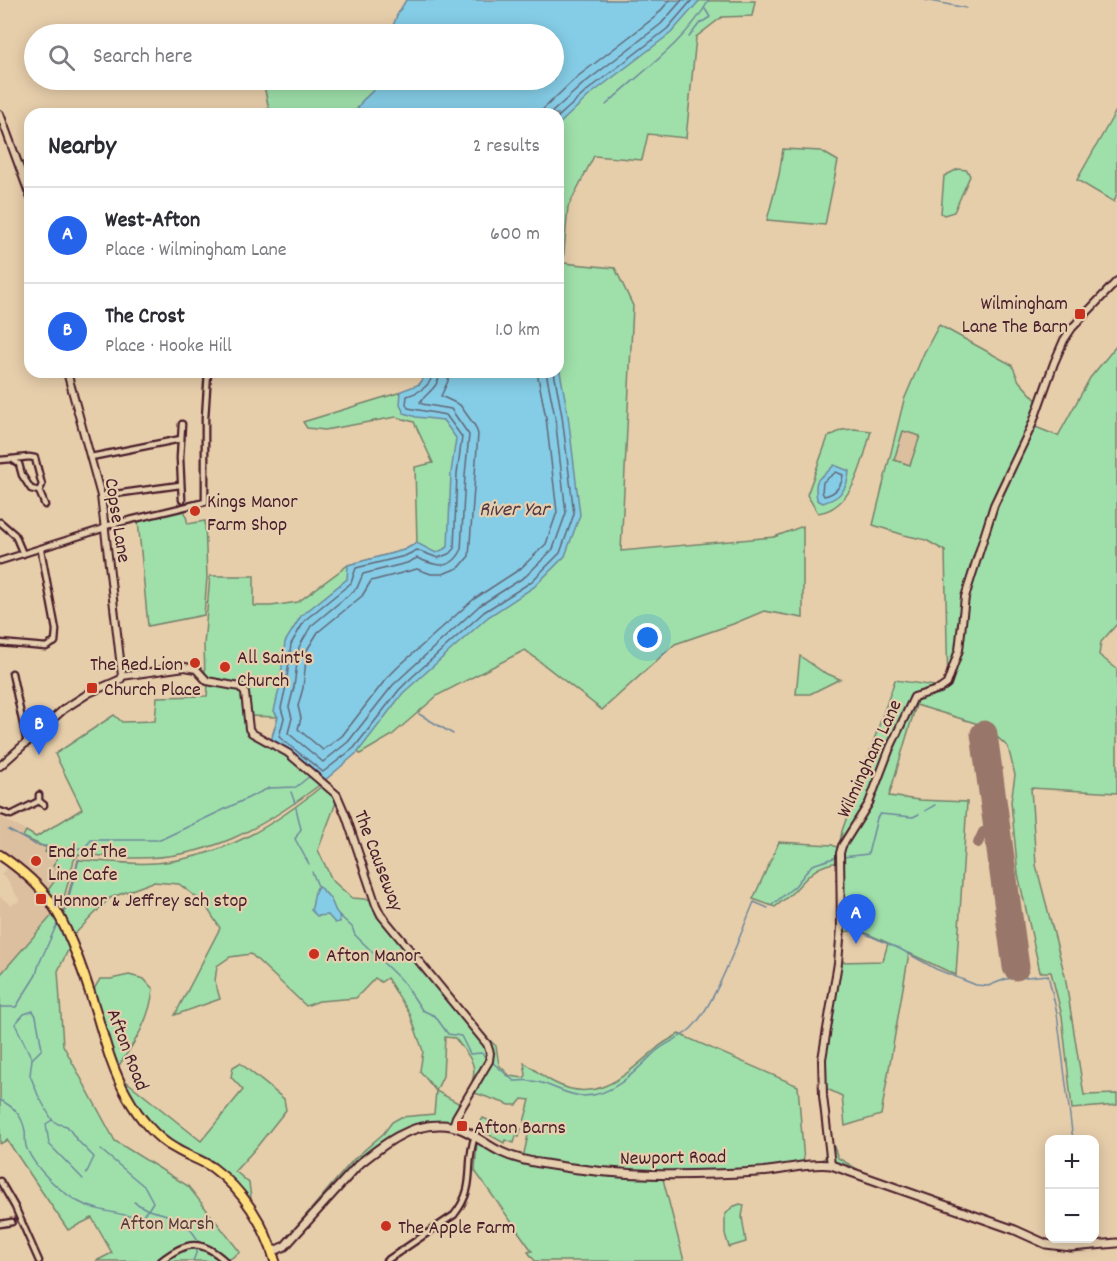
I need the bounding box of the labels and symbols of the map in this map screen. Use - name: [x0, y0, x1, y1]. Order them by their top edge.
- place label: Wilmingham Lane The Barn: [962, 291, 1068, 342]
- marker: Wilmingham Lane The Barn: [1073, 307, 1087, 321]
- street label: Copse Lane: [96, 476, 137, 565]
- place label: Kings Manor Farm Shop: [207, 489, 298, 540]
- water label: River Yar: [479, 496, 551, 526]
- marker: Kings Manor Farm Shop: [188, 504, 202, 518]
- your location: [633, 623, 662, 652]
- place label: All Saint's Church: [237, 645, 313, 696]
- place label: The Red Lion: [90, 652, 183, 680]
- marker: The Red Lion: [188, 656, 202, 670]
- marker: All Saint's Church: [218, 660, 232, 674]
- place label: Church Place: [104, 677, 201, 705]
- marker: Church Place: [85, 681, 99, 695]
- street label: Wilmingham Lane: [831, 695, 910, 823]
- pin: B: [20, 706, 58, 755]
- street label: The Causeway: [345, 807, 410, 916]
- place label: End of The Line Cafe: [48, 839, 127, 890]
- marker: End of The Line Cafe: [29, 854, 43, 868]
- place label: Honnor & Jeffrey sch stop: [53, 888, 248, 916]
- marker: Honnor & Jeffrey sch stop: [34, 892, 48, 906]
- pin: A: [836, 894, 876, 944]
- place label: Afton Manor: [326, 943, 421, 971]
- marker: Afton Manor: [307, 947, 321, 961]
- street label: Afton Road: [98, 1005, 155, 1095]
- place label: Afton Barns: [474, 1115, 566, 1143]
- marker: Afton Barns: [455, 1119, 469, 1133]
- street label: Newport Road: [620, 1144, 727, 1174]
- park label: Afton Marsh: [120, 1211, 214, 1239]
- place label: The Apple Farm: [398, 1215, 516, 1243]
- marker: The Apple Farm: [379, 1219, 393, 1233]

